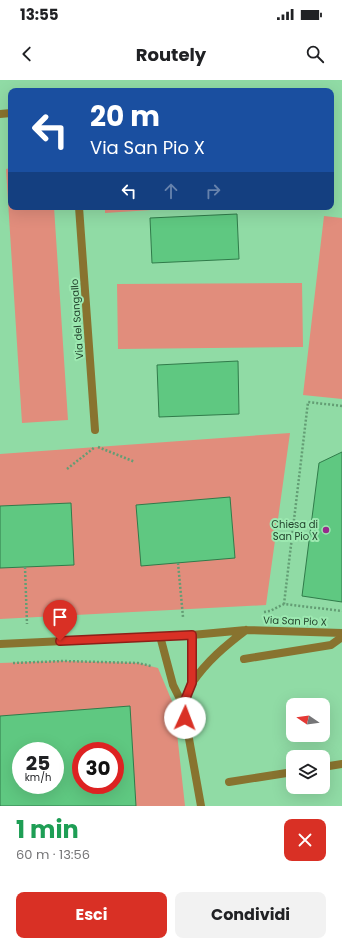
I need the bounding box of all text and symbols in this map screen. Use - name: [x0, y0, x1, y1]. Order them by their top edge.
- text: 13:55: [20, 4, 58, 25]
- text: Routely: [136, 42, 206, 67]
- icon: back: [16, 43, 38, 65]
- icon: search: [304, 43, 326, 65]
- text: 20 m: [90, 97, 160, 136]
- icon: left: [24, 104, 76, 156]
- text: Via San Pio X: [90, 135, 205, 160]
- icon: left: [118, 180, 140, 202]
- icon: ahead: [160, 180, 182, 202]
- icon: right: [202, 180, 224, 202]
- street label: Via del Sangallo: [67, 278, 87, 360]
- place label: Chiesa di San Pio X: [271, 517, 318, 544]
- marker: Chiesa di San Pio X: [321, 525, 331, 535]
- pin: [43, 600, 77, 641]
- icon: arrive: [49, 606, 71, 628]
- street label: Via San Pio X: [263, 612, 327, 630]
- position arrow: [164, 697, 206, 739]
- north arrow: [286, 698, 330, 742]
- map controls: [286, 698, 330, 794]
- speed limit sign: 30: [72, 742, 124, 794]
- text: 25: [26, 749, 50, 777]
- button: layers: [286, 750, 330, 794]
- text: km/h: [25, 770, 51, 785]
- text: 1 min: [16, 813, 79, 846]
- button: close: [284, 819, 326, 861]
- text: 60 m · 13:56: [16, 845, 90, 864]
- button: Esci: [16, 892, 167, 938]
- button: Condividi: [175, 892, 326, 938]

